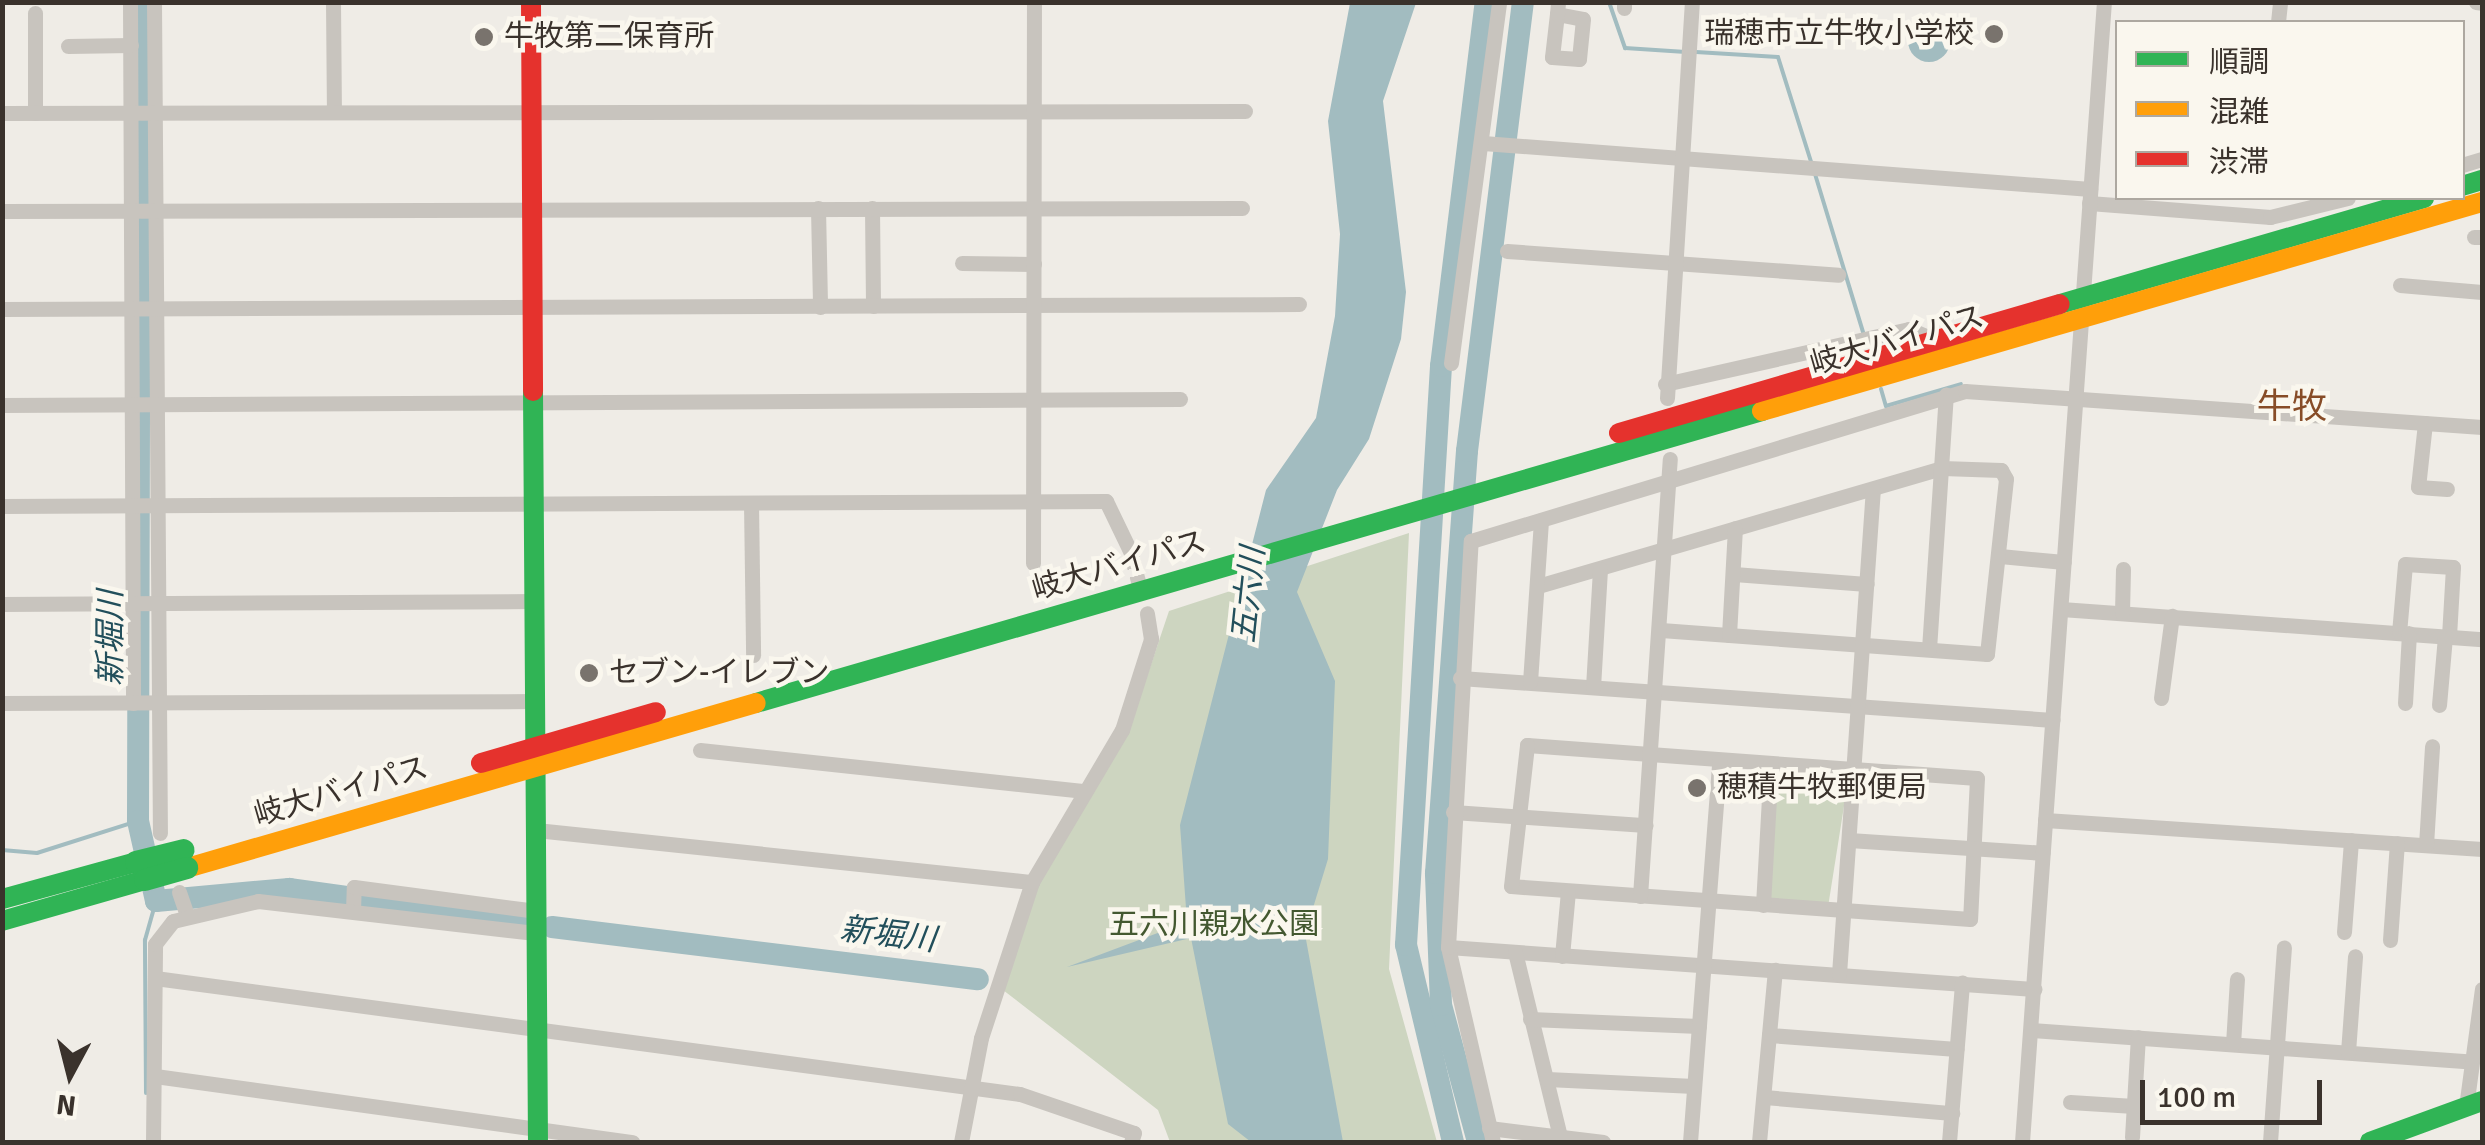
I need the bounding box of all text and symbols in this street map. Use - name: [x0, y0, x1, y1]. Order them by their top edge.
- place label: 瑞穂市立牛牧小学校: [1704, 16, 1974, 52]
- place label: 牛牧第二保育所: [504, 19, 714, 55]
- legend: [2115, 20, 2465, 200]
- marker: 瑞穂市立牛牧小学校: [1983, 23, 2005, 45]
- marker: 牛牧第二保育所: [473, 26, 495, 48]
- text: 順調: [2209, 44, 2269, 81]
- text: 混雑: [2209, 94, 2269, 131]
- text: 渋滞: [2209, 144, 2269, 181]
- street label: 岐大バイパス: [1806, 299, 1988, 383]
- district label: 牛牧: [2257, 386, 2327, 428]
- street label: 岐大バイパス: [1028, 524, 1210, 608]
- water label: 五六川: [1225, 545, 1273, 645]
- water label: 新堀川: [92, 590, 130, 686]
- place label: セブン-イレブン: [609, 655, 829, 691]
- marker: セブン-イレブン: [578, 662, 600, 684]
- street label: 岐大バイパス: [250, 750, 432, 834]
- place label: 穂積牛牧郵便局: [1717, 770, 1927, 806]
- marker: 穂積牛牧郵便局: [1686, 777, 1708, 799]
- park label: 五六川親水公園: [1109, 907, 1319, 943]
- water label: 新堀川: [838, 910, 938, 960]
- north arrow: [20, 1025, 120, 1125]
- scale bar: [2145, 1060, 2328, 1122]
- text: 100 m: [2157, 1079, 2236, 1116]
- text: N: [55, 1087, 78, 1123]

